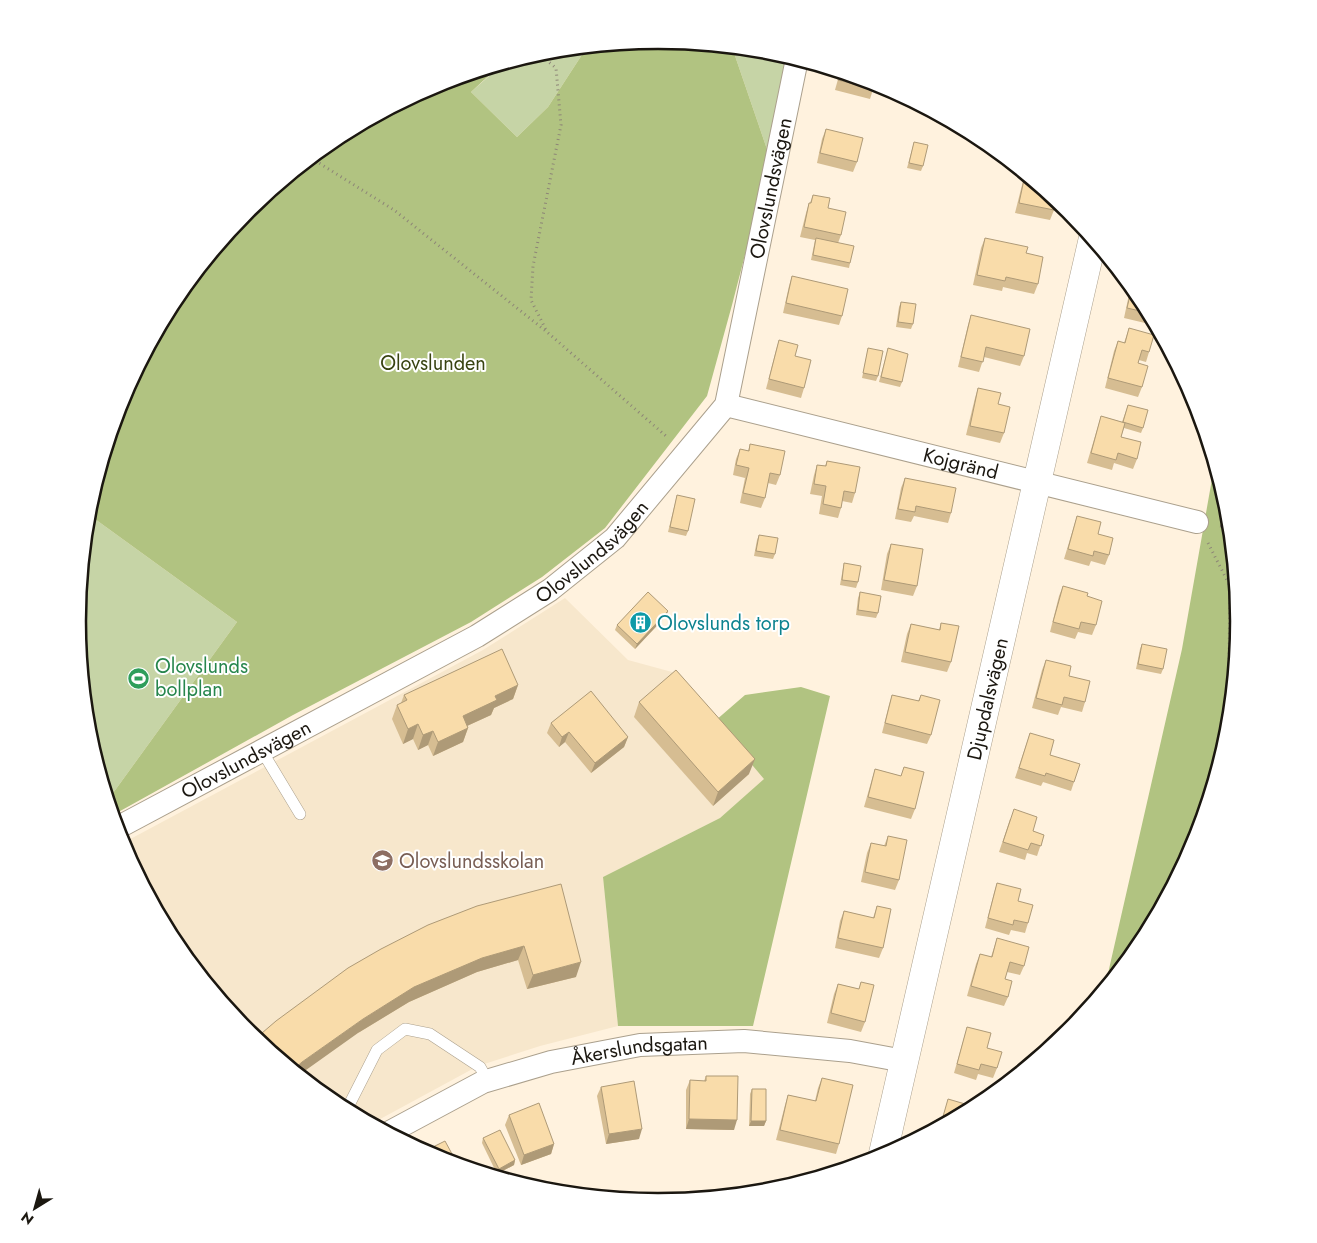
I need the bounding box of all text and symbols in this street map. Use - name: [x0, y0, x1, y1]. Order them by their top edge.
- street label: Olovslundsvägen: [742, 115, 800, 262]
- park label: Olovslunden: [380, 349, 486, 378]
- street label: Kojgränd: [920, 441, 1001, 487]
- street label: Olovslundsvägen: [530, 494, 656, 611]
- place label: Olovslunds torp: [657, 609, 790, 638]
- building icon: Olovslunds torp: [629, 611, 653, 635]
- street label: Djupdalsvägen: [960, 635, 1016, 763]
- place label: Olovslunds bollplan: [155, 652, 248, 704]
- sports icon: Olovslunds bollplan: [127, 666, 151, 690]
- street label: Olovslundsvägen: [176, 713, 316, 806]
- place label: Olovslundsskolan: [399, 847, 544, 876]
- school or university icon: Olovslundsskolan: [371, 849, 395, 873]
- street label: Åkerslundsgatan: [568, 1028, 708, 1073]
- north arrow: [10, 1183, 60, 1233]
- text: N: [17, 1207, 38, 1230]

